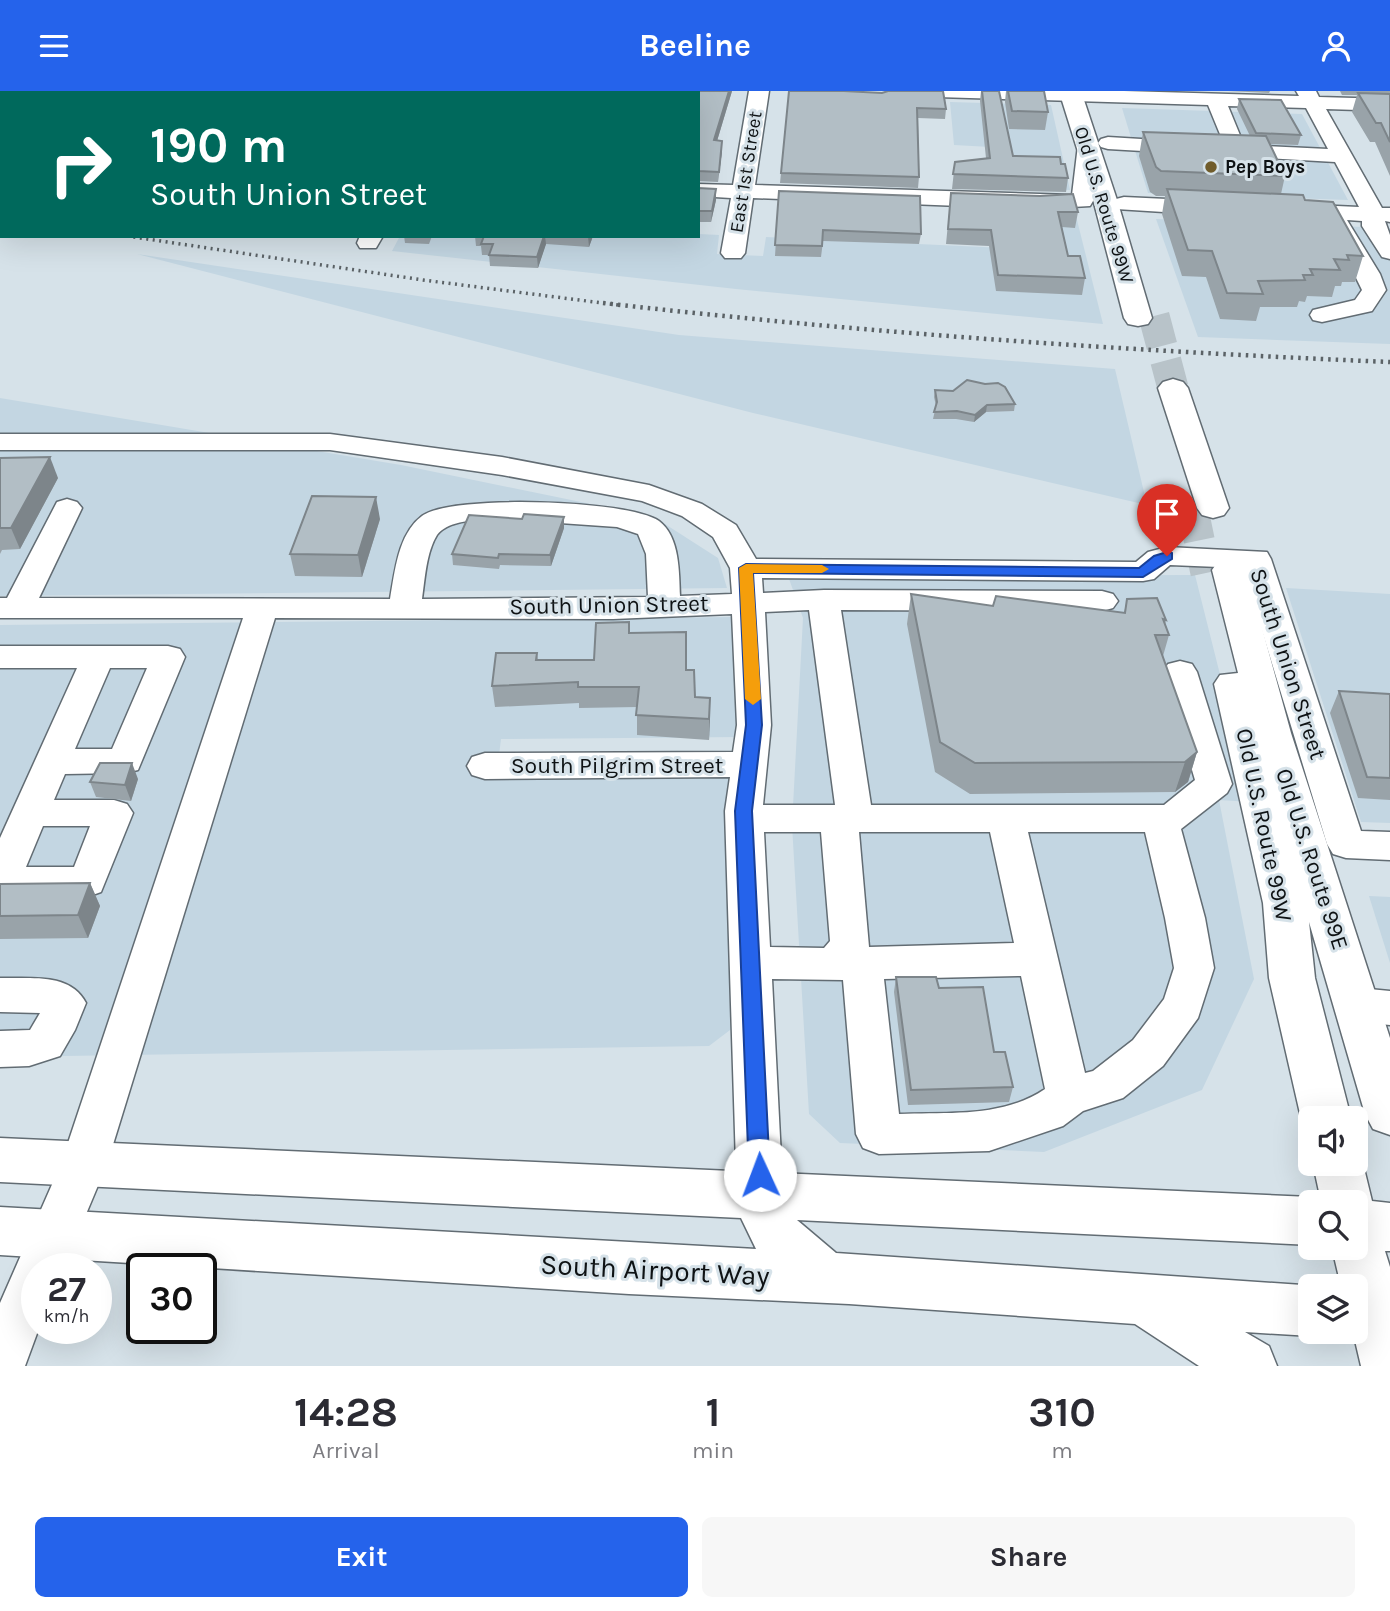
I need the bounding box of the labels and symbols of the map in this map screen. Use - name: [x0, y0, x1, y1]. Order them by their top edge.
- street label: East 1st Street: [726, 110, 766, 234]
- street label: Old U.S. Route 99W: [1070, 124, 1138, 286]
- place label: Pep Boys: [1225, 156, 1305, 178]
- marker: Pep Boys: [1203, 159, 1219, 175]
- pin: [1137, 484, 1197, 556]
- street label: South Union Street: [1244, 565, 1332, 763]
- street label: South Union Street: [509, 590, 709, 620]
- street label: Old U.S. Route 99W: [1230, 726, 1298, 924]
- street label: South Pilgrim Street: [511, 752, 724, 779]
- street label: Old U.S. Route 99E: [1270, 765, 1354, 953]
- position arrow: [723, 1138, 797, 1212]
- street label: South Airport Way: [540, 1248, 770, 1292]
- speed limit sign: 30: [126, 1253, 217, 1344]

